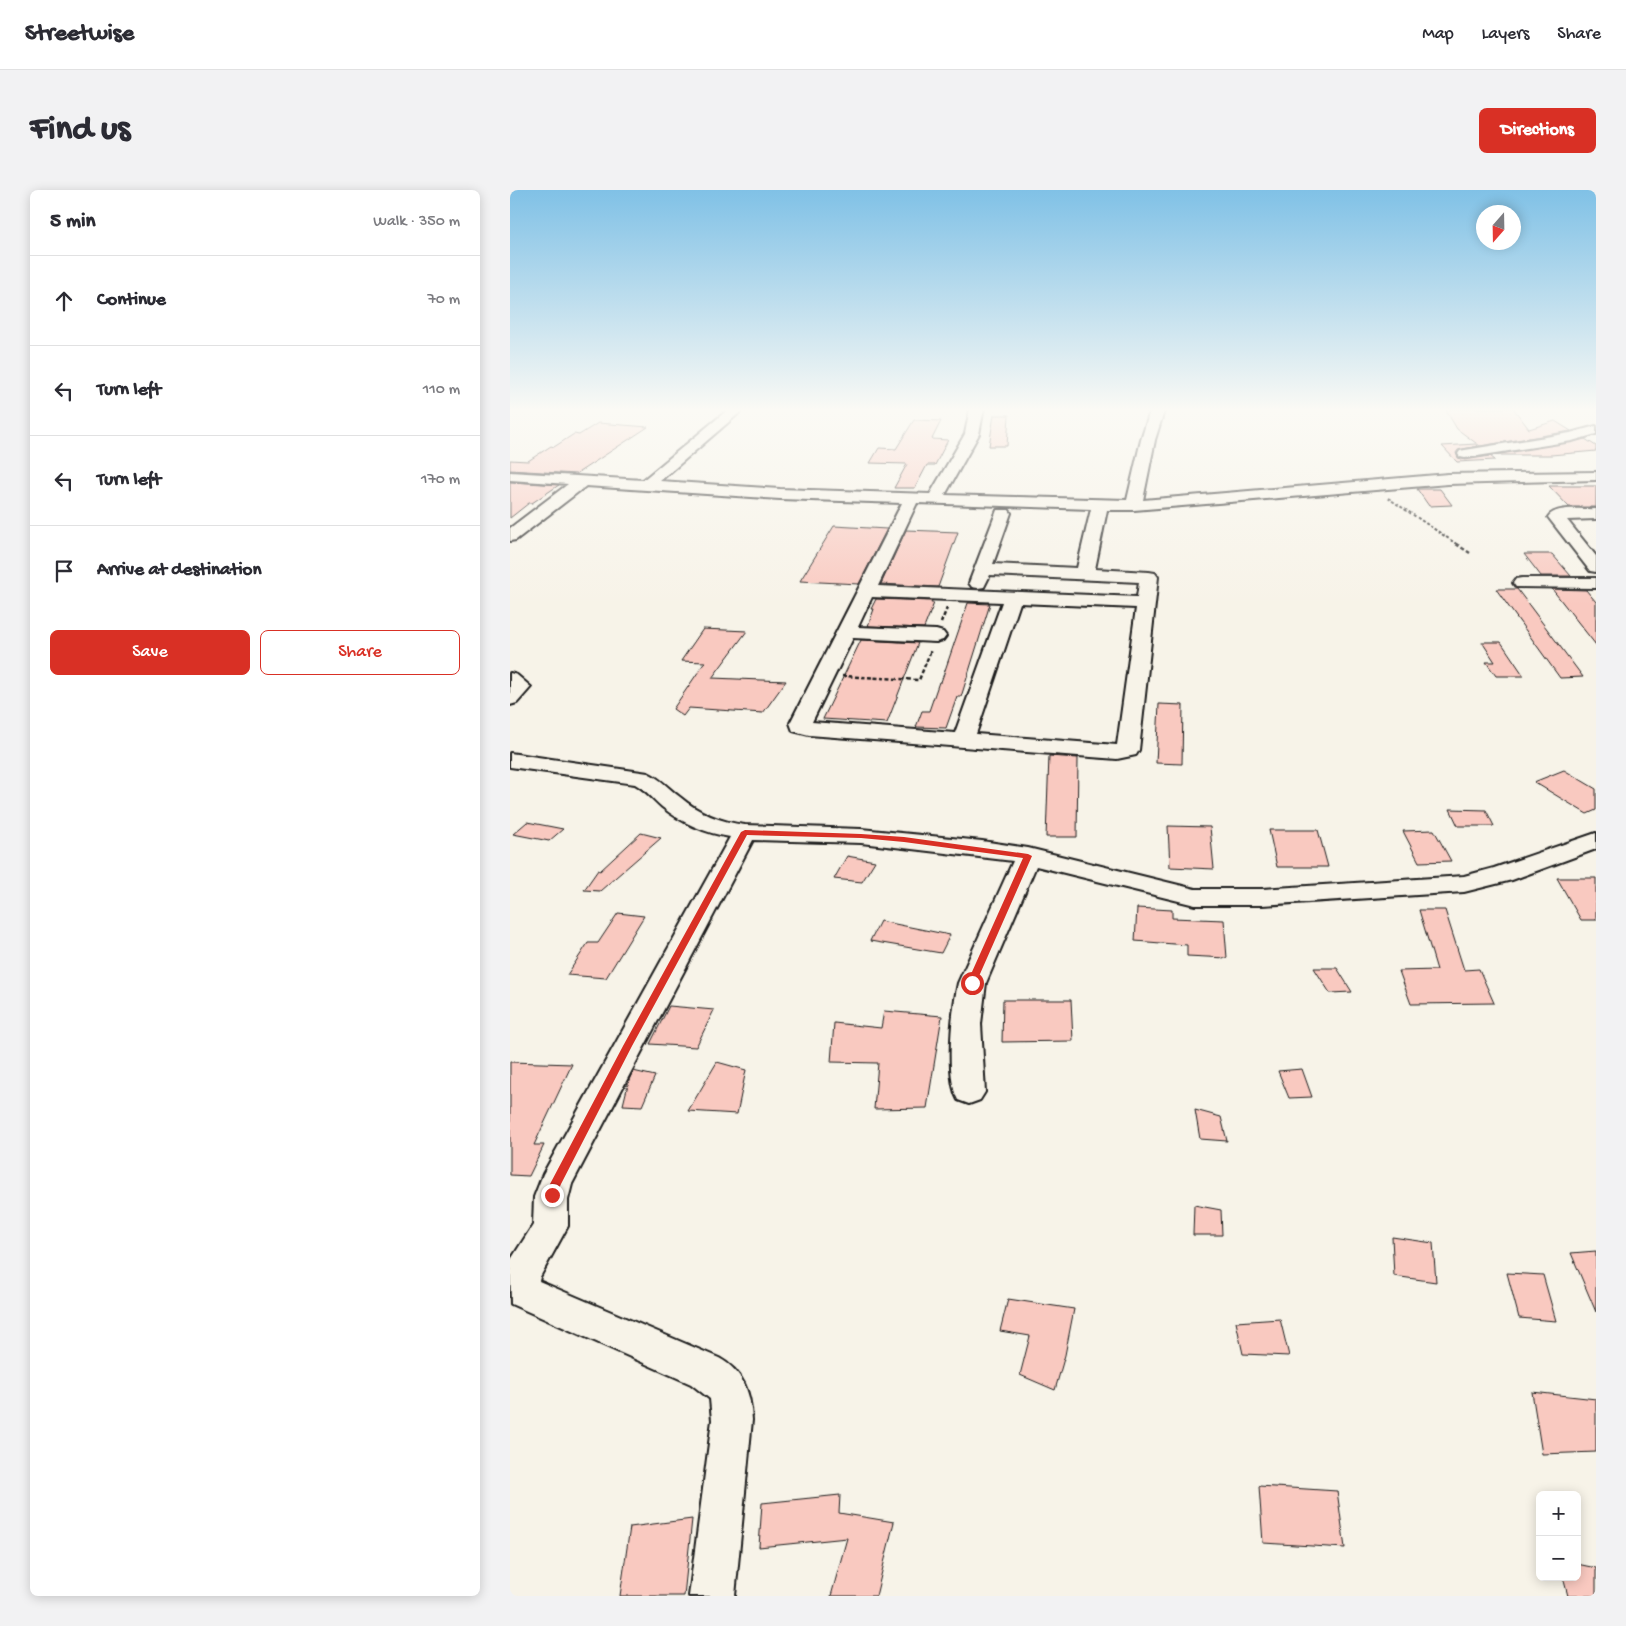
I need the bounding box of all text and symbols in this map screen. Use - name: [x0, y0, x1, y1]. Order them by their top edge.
- text: Streetwise: [25, 20, 134, 49]
- text: Map: [1422, 24, 1454, 45]
- text: Layers: [1482, 24, 1529, 45]
- text: Share: [1557, 24, 1601, 45]
- button: Directions: [1479, 108, 1596, 153]
- text: Find us: [30, 110, 130, 151]
- north arrow: [1476, 205, 1521, 250]
- text: 5 min: [50, 210, 95, 235]
- text: Walk · 350 m: [373, 213, 460, 232]
- icon: ahead: [50, 287, 78, 315]
- text: Continue: [97, 289, 166, 312]
- text: 70 m: [427, 291, 460, 310]
- icon: left: [50, 377, 78, 405]
- text: Turn left: [97, 379, 161, 402]
- text: 110 m: [423, 381, 460, 400]
- icon: left: [50, 467, 78, 495]
- text: Turn left: [97, 469, 161, 492]
- text: 170 m: [421, 471, 460, 490]
- icon: arrive: [50, 557, 78, 585]
- text: Arrive at destination: [97, 559, 261, 582]
- button: Save: [50, 630, 250, 675]
- button: Share: [260, 630, 460, 675]
- route start: [961, 972, 984, 995]
- route end: [541, 1184, 564, 1207]
- map controls: [1536, 1491, 1581, 1581]
- button: +: [1536, 1491, 1581, 1536]
- button: −: [1536, 1536, 1581, 1581]

